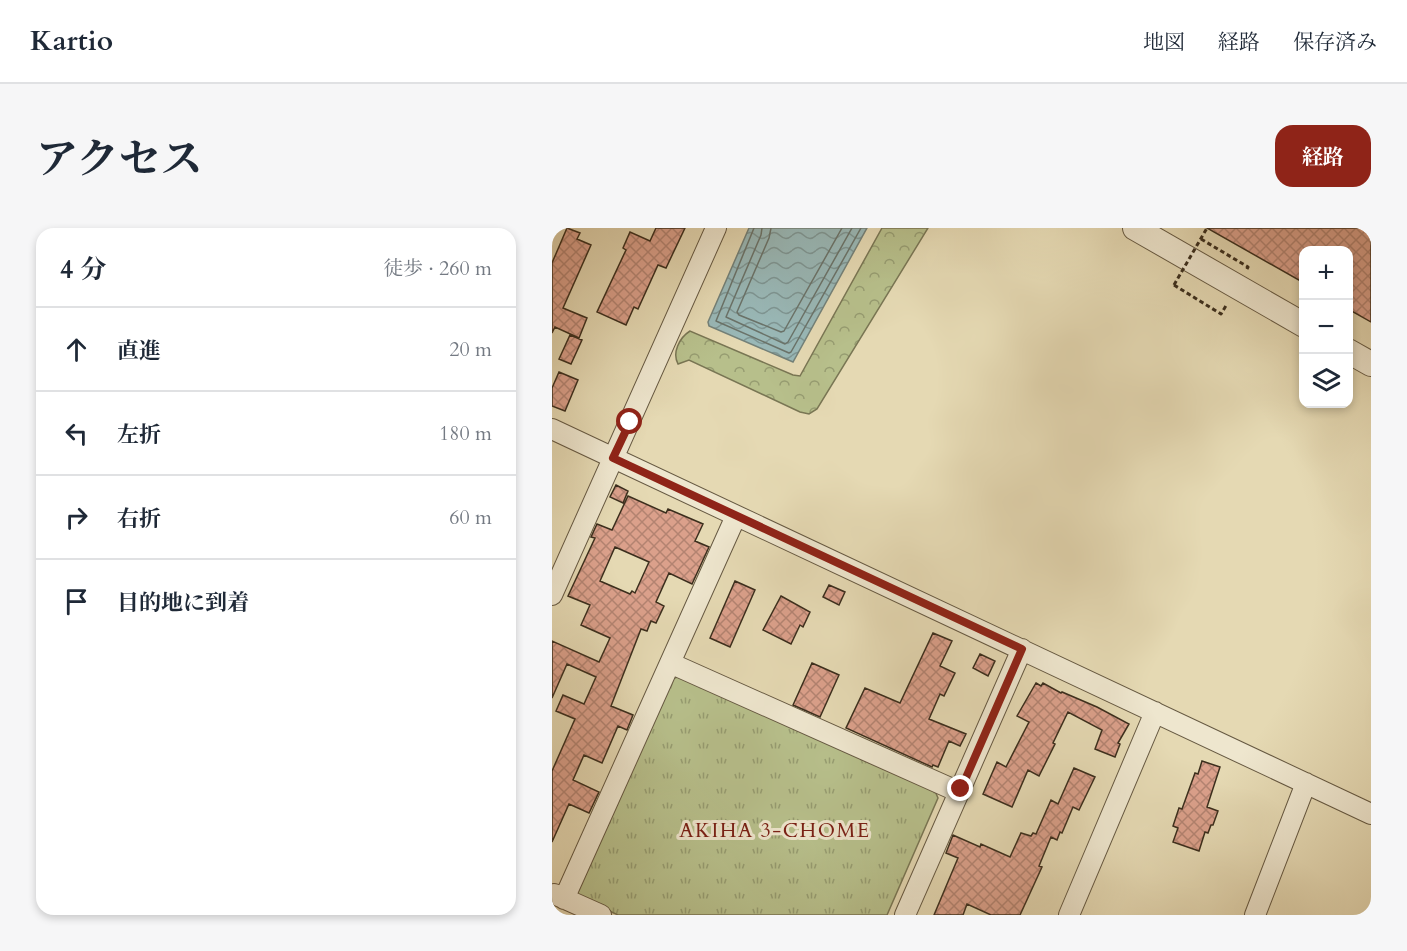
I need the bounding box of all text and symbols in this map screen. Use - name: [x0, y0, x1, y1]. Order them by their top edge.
- text: Kartio: [30, 22, 113, 60]
- text: 地図: [1143, 28, 1185, 57]
- text: 経路: [1218, 28, 1260, 57]
- text: 保存済み: [1293, 28, 1377, 57]
- button: 経路: [1275, 125, 1371, 187]
- text: アクセス: [36, 131, 203, 188]
- map controls: [1299, 246, 1353, 408]
- button: +: [1299, 246, 1353, 300]
- text: 4 分: [60, 252, 106, 287]
- text: 徒歩 · 260 m: [383, 255, 492, 282]
- button: −: [1299, 300, 1353, 354]
- icon: ahead: [60, 333, 93, 366]
- text: 直進: [117, 336, 161, 366]
- text: 20 m: [449, 336, 492, 363]
- button: layers: [1299, 354, 1353, 408]
- route start: [616, 408, 642, 434]
- icon: left: [60, 417, 93, 450]
- text: 左折: [117, 420, 161, 450]
- text: 180 m: [439, 420, 492, 447]
- icon: right: [60, 501, 93, 534]
- text: 右折: [117, 504, 161, 534]
- text: 60 m: [449, 504, 492, 531]
- icon: arrive: [60, 585, 93, 618]
- text: 目的地に到着: [117, 588, 249, 618]
- route end: [947, 775, 973, 801]
- district label: AKIHA 3-CHOME: [679, 817, 871, 844]

